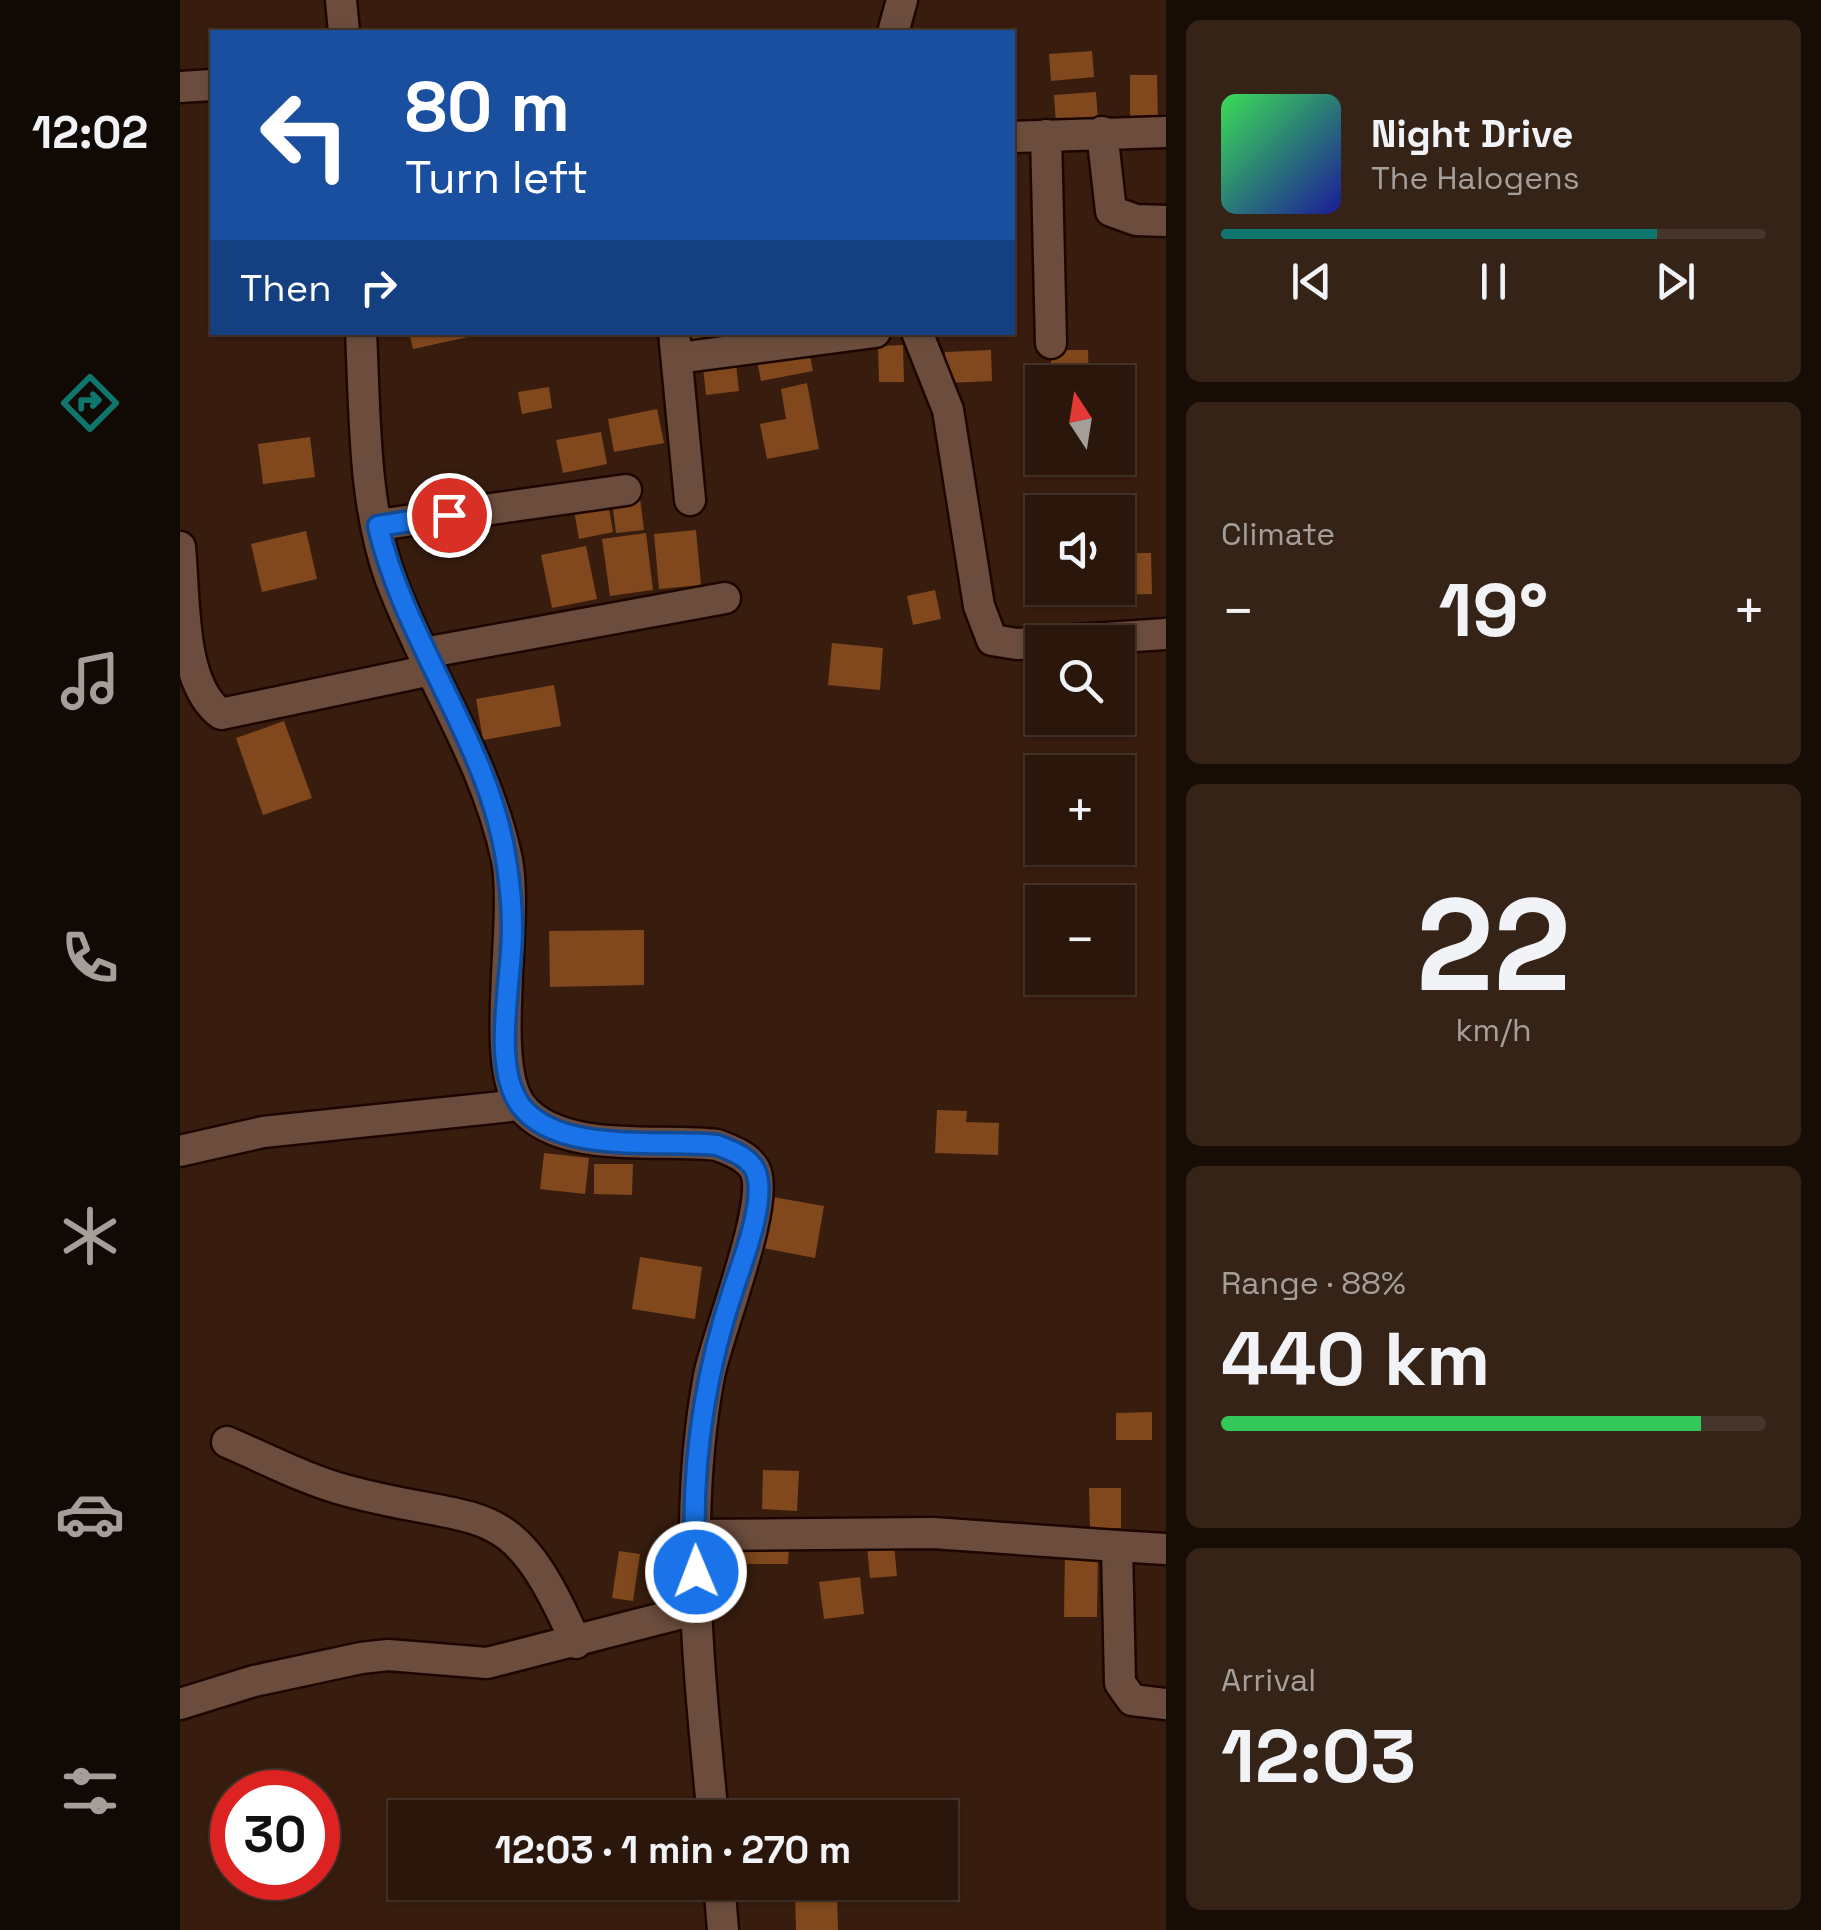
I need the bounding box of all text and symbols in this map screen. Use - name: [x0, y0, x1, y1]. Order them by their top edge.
- text: 80 m: [405, 62, 570, 151]
- icon: left: [240, 70, 370, 200]
- text: 12:02: [32, 104, 148, 161]
- text: Night Drive: [1371, 110, 1573, 158]
- text: Turn left: [405, 149, 588, 206]
- text: The Halogens: [1371, 158, 1580, 198]
- icon: previous: [1284, 254, 1339, 309]
- icon: pause: [1466, 254, 1521, 309]
- icon: next: [1648, 254, 1703, 309]
- icon: right: [351, 260, 406, 315]
- text: Then: [240, 264, 331, 312]
- north arrow: [1025, 365, 1135, 475]
- map controls: [1025, 365, 1135, 995]
- icon: directions: [55, 368, 125, 438]
- pin: [407, 473, 492, 558]
- icon: arrive: [422, 488, 477, 543]
- button: sound: [1025, 495, 1135, 605]
- text: Climate: [1221, 514, 1335, 554]
- text: 19°: [1439, 562, 1548, 658]
- text: −: [1221, 576, 1255, 646]
- text: +: [1732, 576, 1766, 646]
- button: search: [1025, 625, 1135, 735]
- icon: music: [55, 646, 125, 716]
- button: +: [1025, 755, 1135, 865]
- text: 22: [1416, 862, 1571, 1028]
- button: −: [1025, 885, 1135, 995]
- icon: phone: [55, 923, 125, 993]
- text: km/h: [1455, 1010, 1532, 1050]
- icon: climate: [55, 1201, 125, 1271]
- text: Range · 88%: [1221, 1263, 1406, 1303]
- text: 440 km: [1221, 1311, 1490, 1407]
- icon: car: [55, 1479, 125, 1549]
- position arrow: [644, 1520, 748, 1624]
- text: Arrival: [1221, 1660, 1316, 1700]
- text: 12:03: [1221, 1708, 1416, 1804]
- icon: filters: [55, 1756, 125, 1826]
- speed limit sign: 30: [210, 1770, 340, 1900]
- text: 12:03 · 1 min · 270 m: [495, 1826, 851, 1874]

